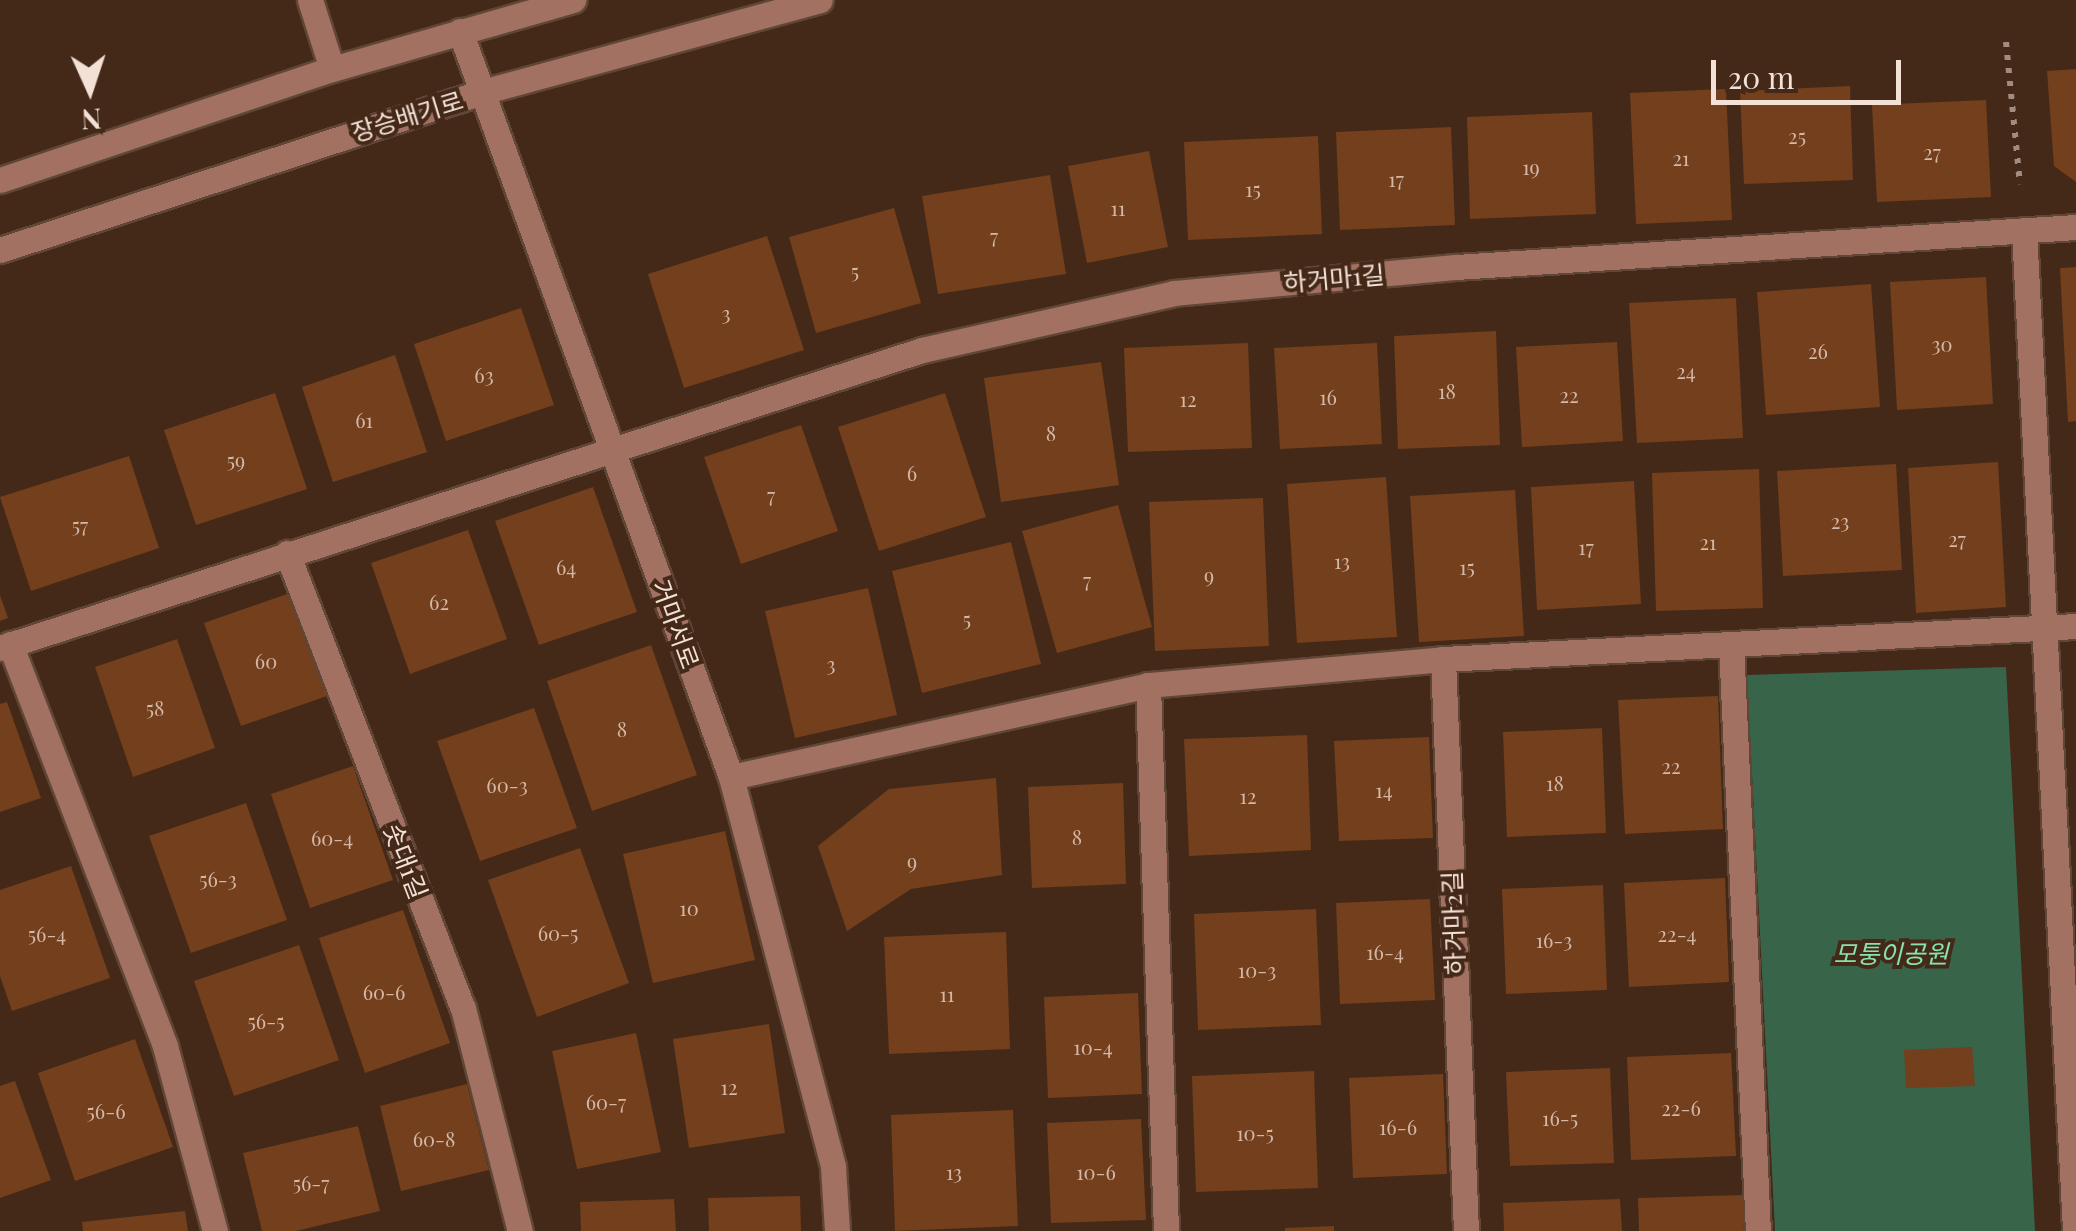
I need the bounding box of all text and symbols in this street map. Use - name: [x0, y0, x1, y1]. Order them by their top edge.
- north arrow: [40, 40, 140, 140]
- scale bar: [1716, 40, 1906, 102]
- text: 20 m: [1728, 57, 1794, 97]
- street label: 장승배기로: [348, 85, 466, 147]
- text: N: [81, 101, 103, 139]
- house number: 25: [1788, 123, 1806, 147]
- house number: 27: [1923, 139, 1941, 163]
- house number: 21: [1673, 145, 1689, 169]
- house number: 19: [1522, 154, 1540, 178]
- house number: 17: [1388, 166, 1404, 190]
- house number: 15: [1245, 176, 1261, 200]
- house number: 11: [1111, 195, 1125, 219]
- house number: 7: [990, 223, 998, 247]
- house number: 5: [851, 258, 859, 282]
- street label: 하거마1길: [1282, 259, 1386, 297]
- house number: 3: [721, 300, 731, 324]
- house number: 30: [1931, 331, 1953, 355]
- house number: 26: [1808, 338, 1828, 362]
- house number: 24: [1676, 358, 1696, 382]
- house number: 63: [474, 362, 494, 386]
- house number: 18: [1438, 378, 1456, 402]
- house number: 22: [1559, 382, 1579, 406]
- house number: 16: [1319, 384, 1337, 408]
- house number: 12: [1180, 386, 1196, 410]
- house number: 61: [355, 407, 373, 431]
- house number: 8: [1046, 420, 1056, 444]
- house number: 59: [227, 447, 245, 471]
- house number: 6: [907, 460, 917, 484]
- house number: 7: [767, 482, 775, 506]
- house number: 23: [1831, 508, 1849, 532]
- house number: 57: [72, 512, 88, 536]
- house number: 27: [1948, 526, 1966, 550]
- house number: 21: [1700, 529, 1716, 553]
- house number: 17: [1578, 534, 1594, 558]
- house number: 13: [1334, 548, 1350, 572]
- house number: 64: [556, 554, 576, 578]
- house number: 15: [1459, 554, 1475, 578]
- house number: 9: [1204, 562, 1214, 586]
- house number: 7: [1083, 567, 1091, 591]
- street label: 거마서로: [646, 576, 706, 672]
- house number: 62: [429, 589, 449, 613]
- house number: 5: [963, 606, 971, 630]
- house number: 60: [255, 648, 277, 672]
- house number: 3: [826, 651, 836, 675]
- house number: 58: [146, 695, 164, 719]
- house number: 8: [617, 716, 627, 740]
- house number: 22: [1661, 753, 1681, 777]
- house number: 18: [1546, 770, 1564, 794]
- house number: 60-3: [486, 772, 528, 796]
- house number: 14: [1375, 777, 1393, 801]
- house number: 12: [1240, 783, 1256, 807]
- street label: 솟대1길: [378, 819, 434, 903]
- house number: 8: [1072, 824, 1082, 848]
- house number: 60-4: [311, 825, 353, 849]
- house number: 9: [907, 848, 917, 872]
- house number: 56-3: [199, 866, 237, 890]
- street label: 하거마2길: [1436, 871, 1470, 975]
- house number: 10: [679, 895, 699, 919]
- house number: 60-5: [538, 920, 578, 944]
- house number: 56-4: [28, 921, 66, 945]
- house number: 22-4: [1657, 921, 1697, 945]
- house number: 16-3: [1536, 927, 1572, 951]
- park label: 모퉁이공원: [1834, 938, 1948, 968]
- house number: 16-4: [1366, 939, 1404, 963]
- house number: 10-3: [1238, 957, 1276, 981]
- house number: 60-6: [363, 979, 405, 1003]
- house number: 11: [940, 981, 954, 1005]
- house number: 56-5: [248, 1008, 284, 1032]
- house number: 10-4: [1073, 1034, 1113, 1058]
- house number: 12: [721, 1074, 737, 1098]
- house number: 60-7: [586, 1089, 626, 1113]
- house number: 22-6: [1661, 1095, 1701, 1119]
- house number: 56-6: [87, 1098, 125, 1122]
- house number: 16-5: [1542, 1105, 1578, 1129]
- house number: 16-6: [1379, 1114, 1417, 1138]
- house number: 10-5: [1236, 1120, 1274, 1144]
- house number: 60-8: [413, 1126, 455, 1150]
- house number: 13: [946, 1159, 962, 1183]
- house number: 10-6: [1076, 1159, 1116, 1183]
- house number: 56-7: [293, 1170, 329, 1194]

